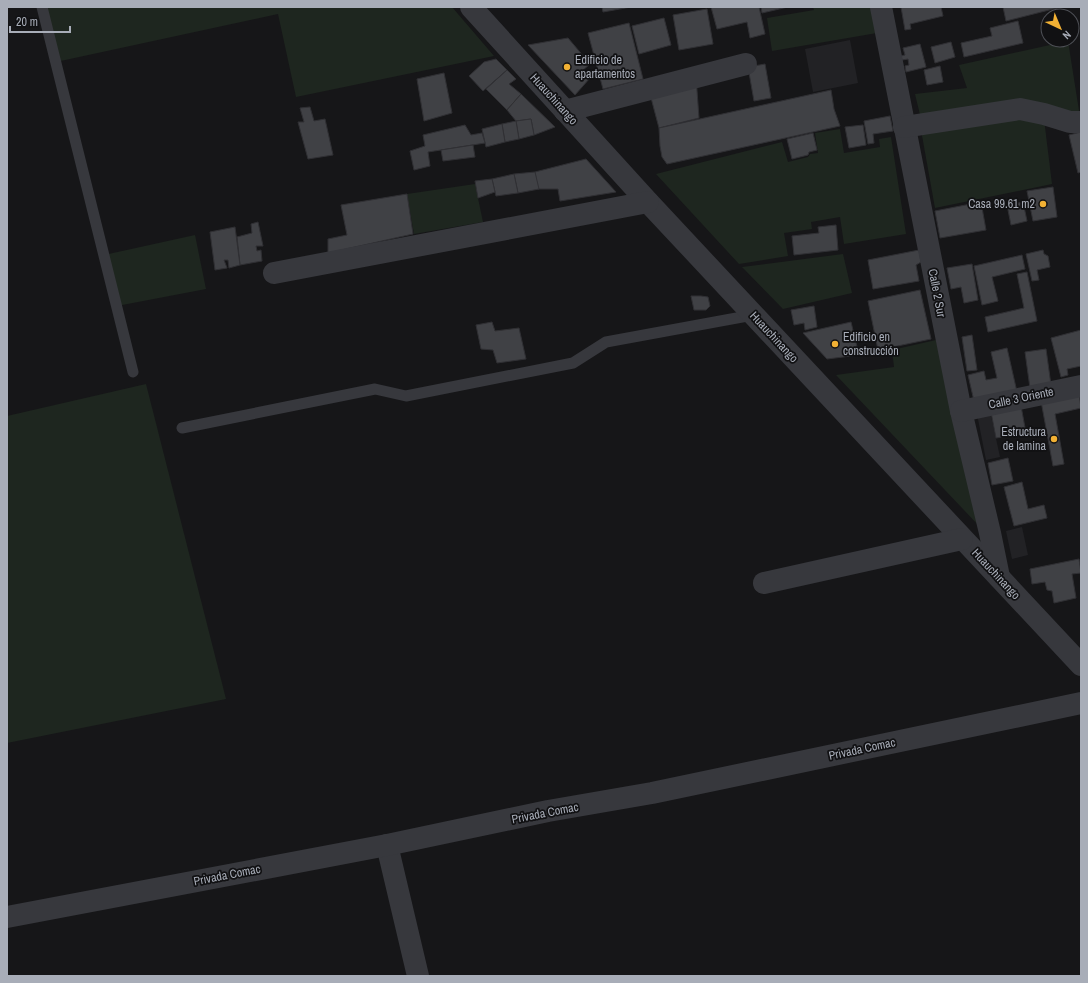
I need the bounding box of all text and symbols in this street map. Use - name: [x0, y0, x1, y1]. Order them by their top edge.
- scale bar: [10, 8, 70, 34]
- north arrow: [1040, 8, 1080, 48]
- text: 20 m: [16, 14, 38, 30]
- text: N: [1060, 28, 1074, 42]
- place label: Edificio de apartamentos: [575, 52, 635, 82]
- marker: Edificio de apartamentos: [562, 62, 572, 72]
- street label: Huauchinango: [527, 70, 581, 128]
- place label: Casa 99.61 m2: [968, 196, 1035, 212]
- marker: Casa 99.61 m2: [1038, 199, 1048, 209]
- street label: Calle 2 Sur: [925, 268, 950, 319]
- street label: Huauchinango: [746, 308, 802, 366]
- place label: Edificio en construcción: [843, 329, 899, 359]
- marker: Edificio en construcción: [830, 339, 840, 349]
- street label: Calle 3 Oriente: [987, 383, 1055, 413]
- place label: Estructura de lamina: [1001, 424, 1047, 454]
- marker: Estructura de lamina: [1049, 434, 1059, 444]
- street label: Huauchinango: [968, 545, 1024, 603]
- street label: Privada Comac: [827, 734, 897, 764]
- street label: Privada Comac: [510, 799, 580, 827]
- street label: Privada Comac: [192, 861, 262, 889]

